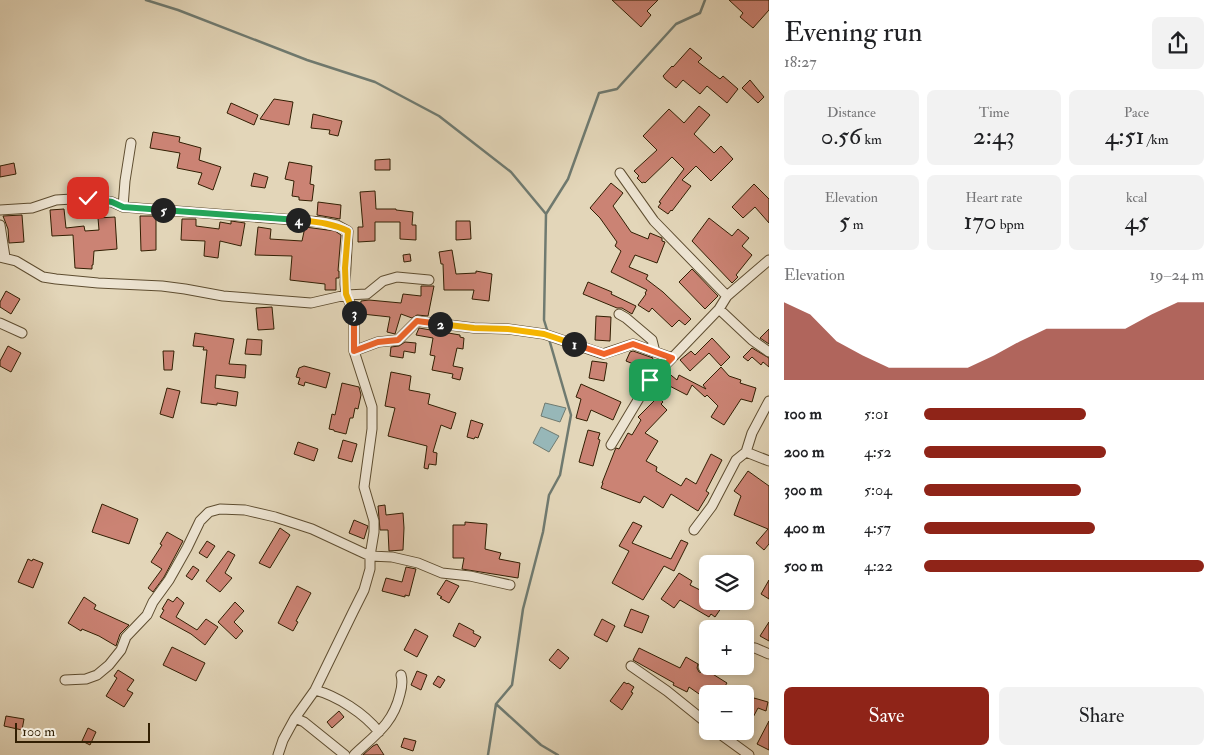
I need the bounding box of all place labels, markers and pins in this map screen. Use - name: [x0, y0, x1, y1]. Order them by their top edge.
- pin: [67, 177, 109, 219]
- pin: 5: [150, 198, 176, 222]
- pin: 4: [286, 208, 310, 232]
- pin: 3: [342, 300, 366, 326]
- pin: 2: [428, 312, 452, 336]
- pin: 1: [562, 332, 586, 356]
- pin: [629, 359, 671, 401]

